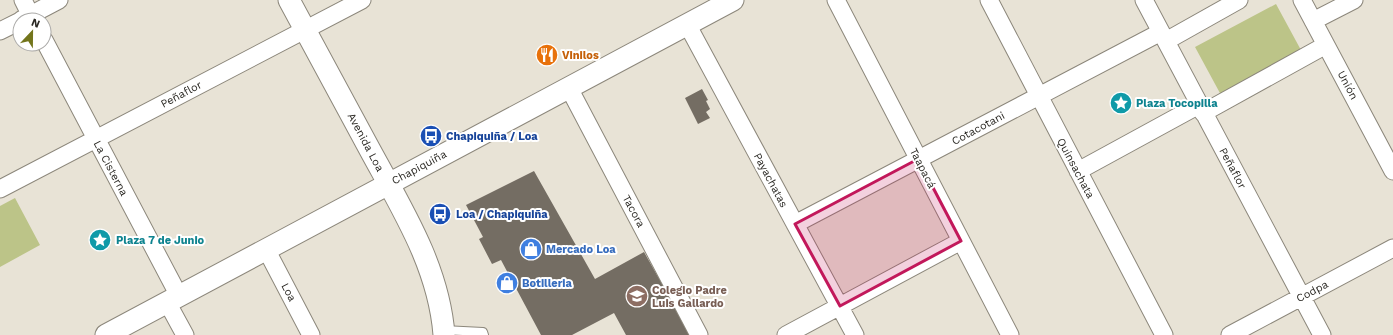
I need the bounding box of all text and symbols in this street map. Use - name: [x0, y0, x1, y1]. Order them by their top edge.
- north arrow: [12, 12, 52, 52]
- text: N: [29, 16, 42, 31]
- restaurant icon: Vinilos: [534, 42, 560, 68]
- place label: Vinilos: [562, 49, 599, 62]
- street label: Unión: [1335, 69, 1361, 102]
- street label: Peñaflor: [158, 78, 204, 111]
- place icon: Plaza Tocopilla: [1108, 90, 1134, 116]
- place label: Plaza Tocopilla: [1136, 97, 1218, 110]
- street label: Cotacotani: [950, 109, 1007, 148]
- street label: Avenida Loa: [345, 111, 386, 174]
- bus stop icon: Chapiquiña / Loa: [418, 123, 444, 149]
- place label: Chapiquiña / Loa: [446, 130, 538, 143]
- street label: Quinsachata: [1054, 136, 1097, 201]
- street label: La Cisterna: [90, 138, 131, 198]
- street label: Peñaflor: [1216, 145, 1249, 191]
- street label: Taapacá: [907, 146, 938, 191]
- street label: Chapiquiña: [390, 148, 449, 187]
- street label: Payachatas: [751, 151, 790, 210]
- street label: Tacora: [620, 193, 648, 230]
- bus stop icon: Loa / Chapiquiña: [427, 201, 453, 227]
- place label: Loa / Chapiquiña: [456, 208, 548, 221]
- place icon: Plaza 7 de Junio: [87, 227, 113, 253]
- place label: Plaza 7 de Junio: [116, 234, 205, 247]
- shop icon: Mercado Loa: [518, 236, 544, 262]
- place label: Mercado Loa: [546, 243, 616, 256]
- shop icon: Botilleria: [494, 270, 520, 296]
- place label: Botilleria: [522, 277, 573, 290]
- street label: Codpa: [1294, 278, 1330, 305]
- street label: Loa: [278, 281, 299, 304]
- school or university icon: Colegio Padre Luis Gallardo: [624, 283, 650, 309]
- place label: Colegio Padre Luis Gallardo: [652, 284, 727, 310]

